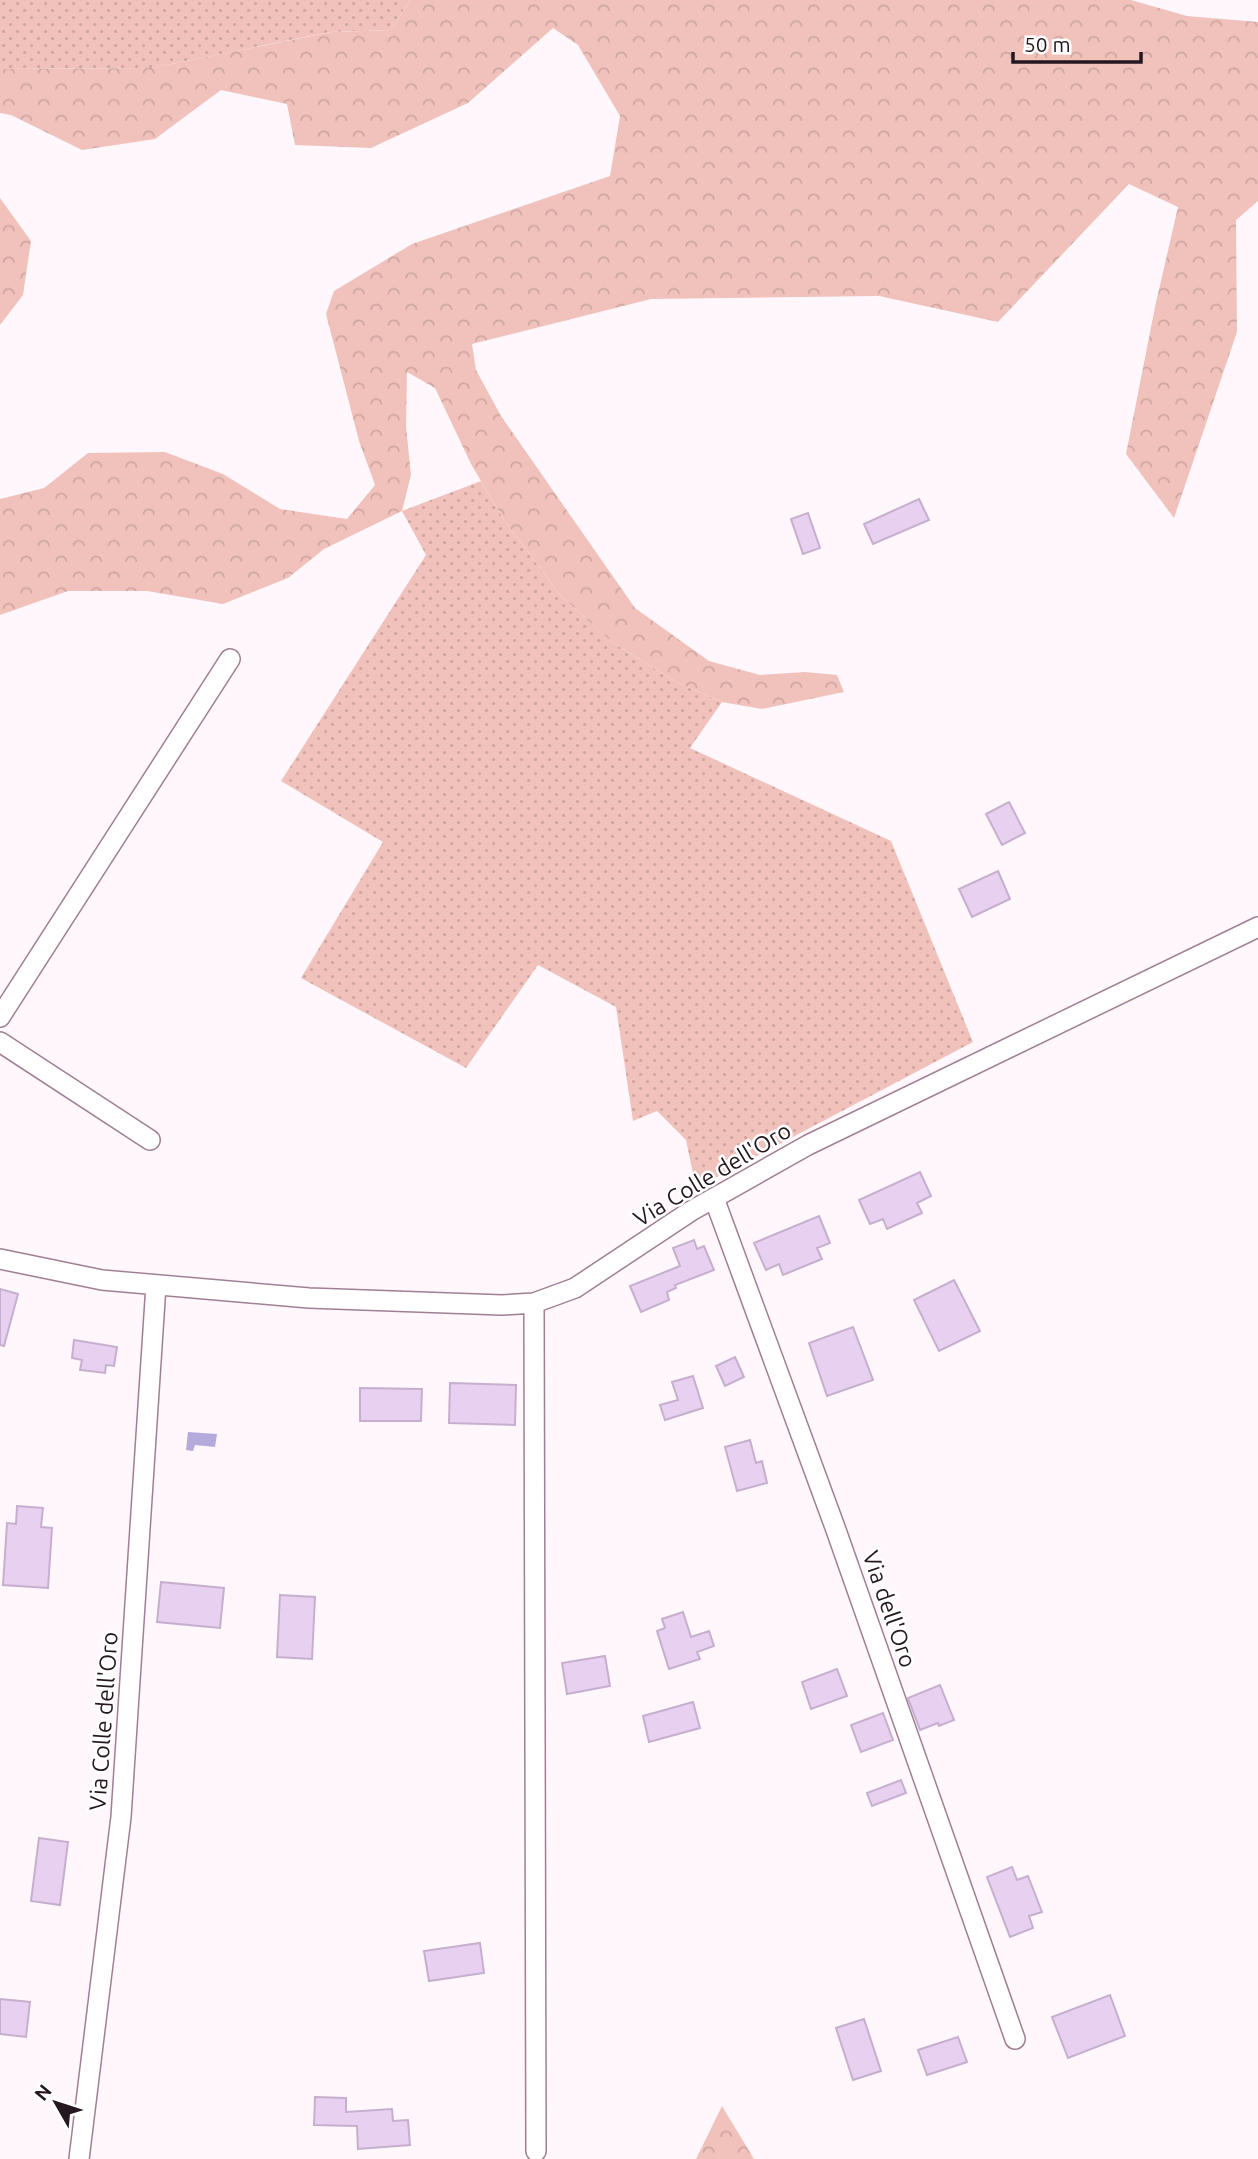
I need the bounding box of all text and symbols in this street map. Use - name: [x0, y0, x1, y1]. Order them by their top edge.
- scale bar: [1013, 21, 1141, 65]
- text: 50 m: [1024, 32, 1071, 56]
- street label: Via Colle dell'Oro: [629, 1117, 795, 1231]
- street label: Via dell'Oro: [858, 1547, 922, 1671]
- street label: Via Colle dell'Oro: [84, 1631, 122, 1811]
- north arrow: [21, 2068, 91, 2138]
- text: N: [30, 2080, 56, 2105]

